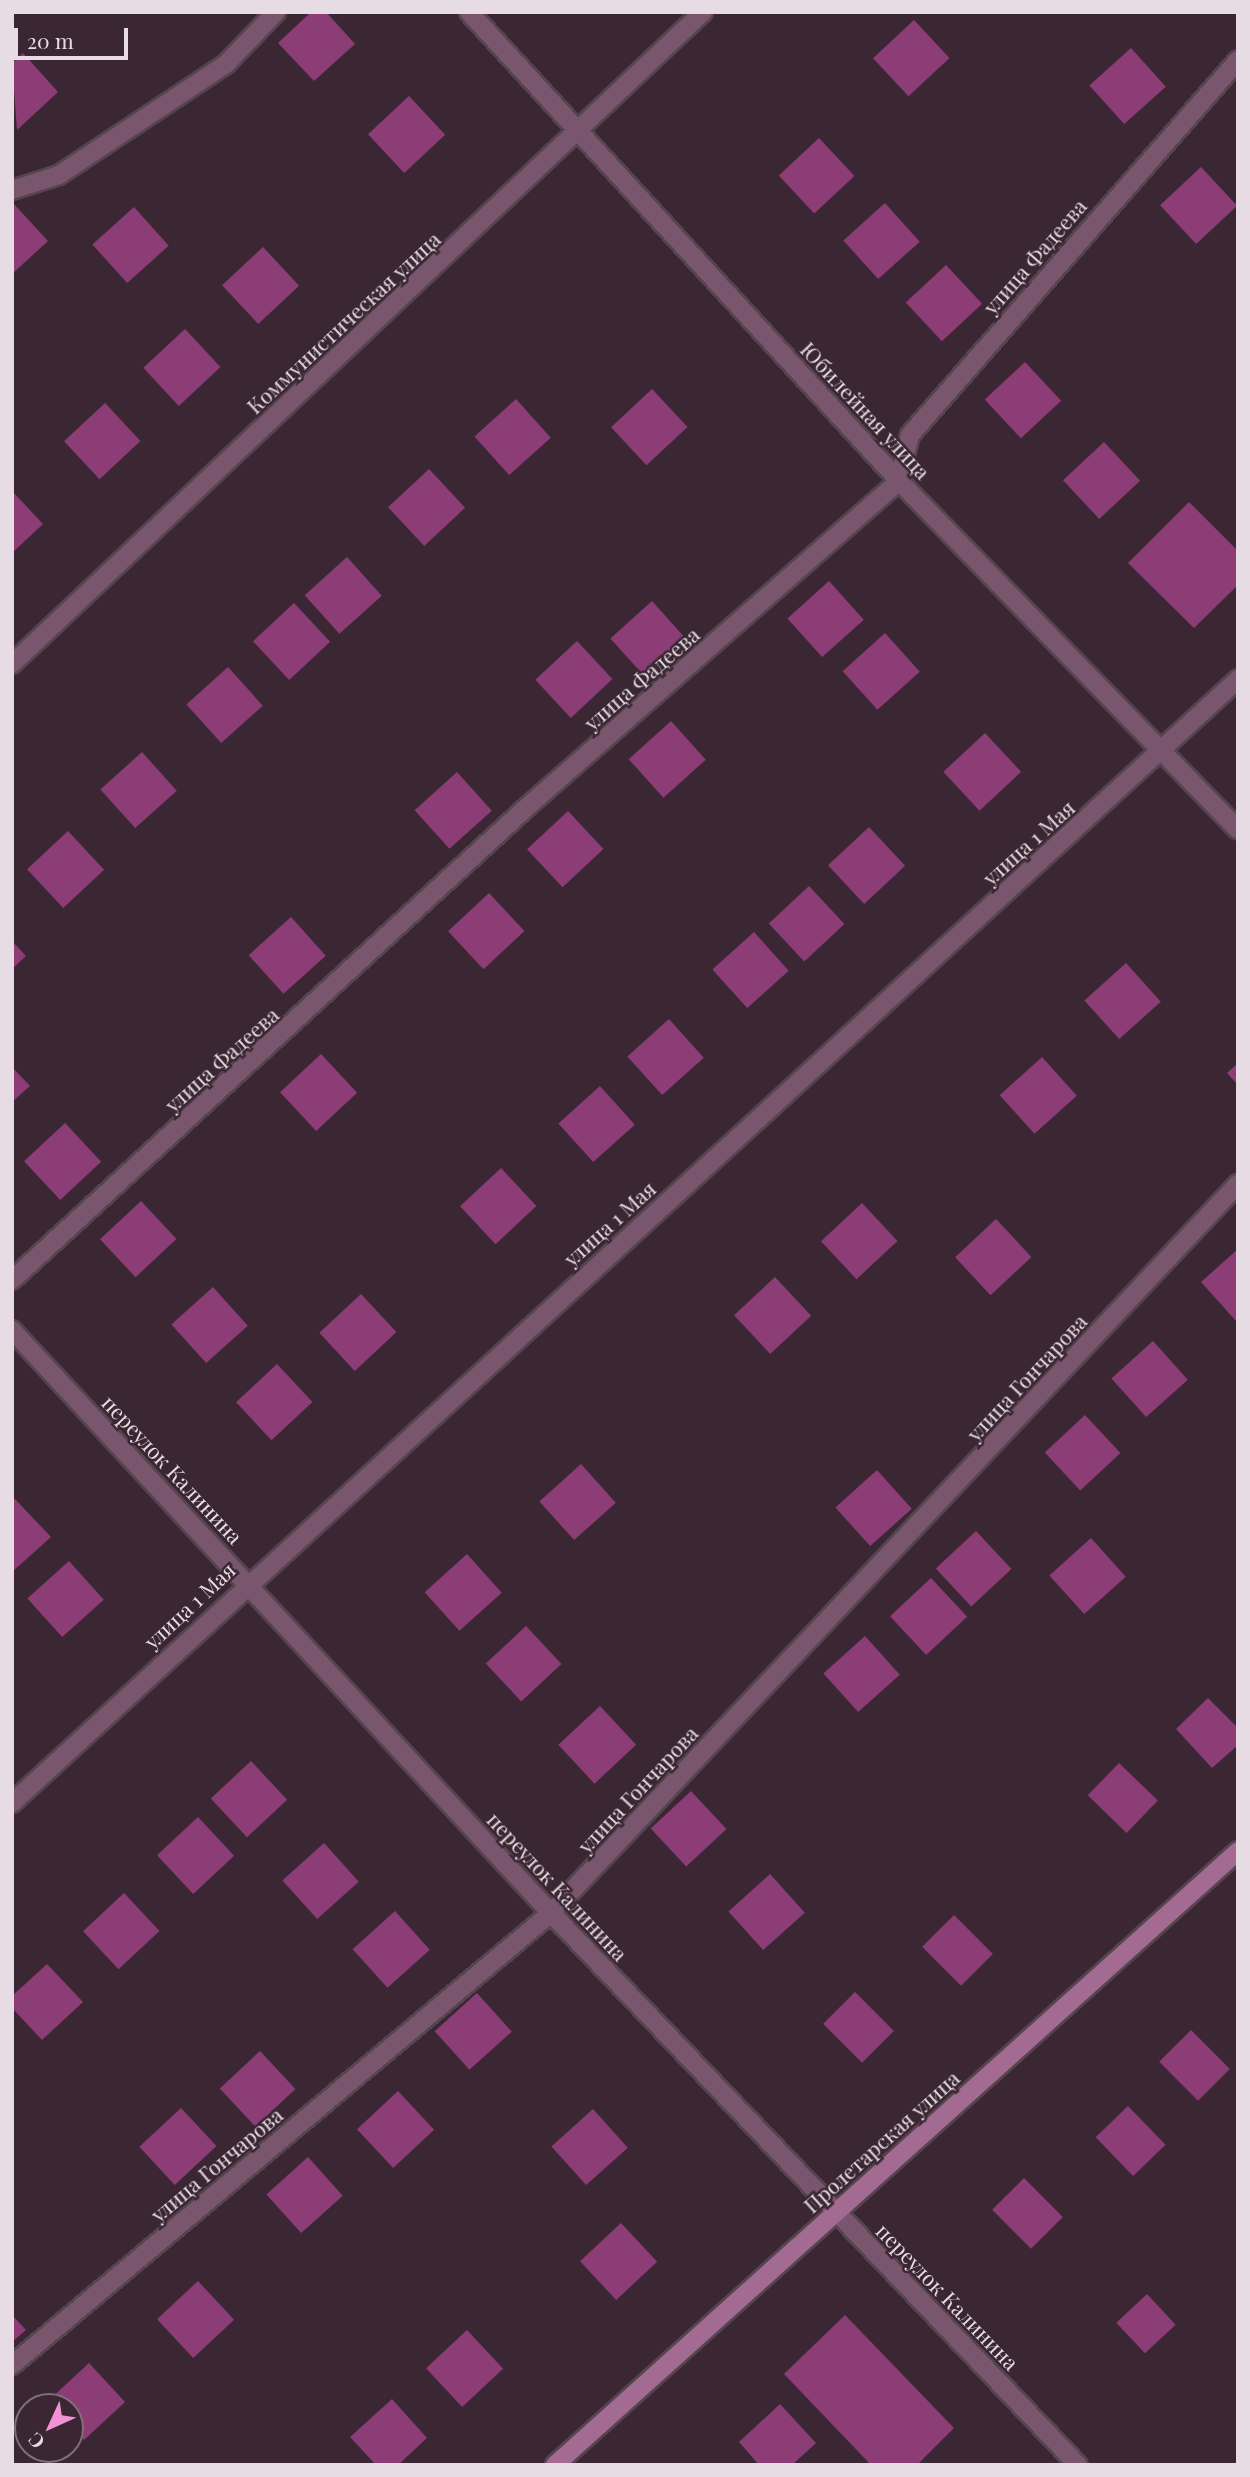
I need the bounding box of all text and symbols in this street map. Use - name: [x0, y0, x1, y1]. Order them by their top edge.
- scale bar: [18, 14, 131, 58]
- text: 20 m: [27, 26, 74, 54]
- street label: улица Фадеева: [977, 193, 1091, 319]
- street label: Коммунистическая улица: [241, 226, 445, 418]
- street label: Юбилейная улица: [796, 336, 936, 484]
- street label: улица Фадеева: [578, 621, 704, 735]
- street label: улица 1 Мая: [977, 794, 1079, 890]
- street label: улица Фадеева: [159, 1001, 283, 1117]
- street label: улица 1 Мая: [558, 1175, 660, 1271]
- street label: улица Гончарова: [961, 1308, 1091, 1446]
- street label: переулок Калинина: [98, 1389, 248, 1549]
- street label: улица 1 Мая: [138, 1557, 240, 1653]
- street label: улица Гончарова: [572, 1720, 702, 1858]
- street label: переулок Калинина: [483, 1806, 633, 1966]
- street label: Пролетарская улица: [798, 2065, 964, 2217]
- street label: улица Гончарова: [145, 2102, 287, 2226]
- street label: переулок Калинина: [872, 2217, 1024, 2375]
- north arrow: [14, 2393, 84, 2463]
- text: С: [22, 2428, 49, 2455]

